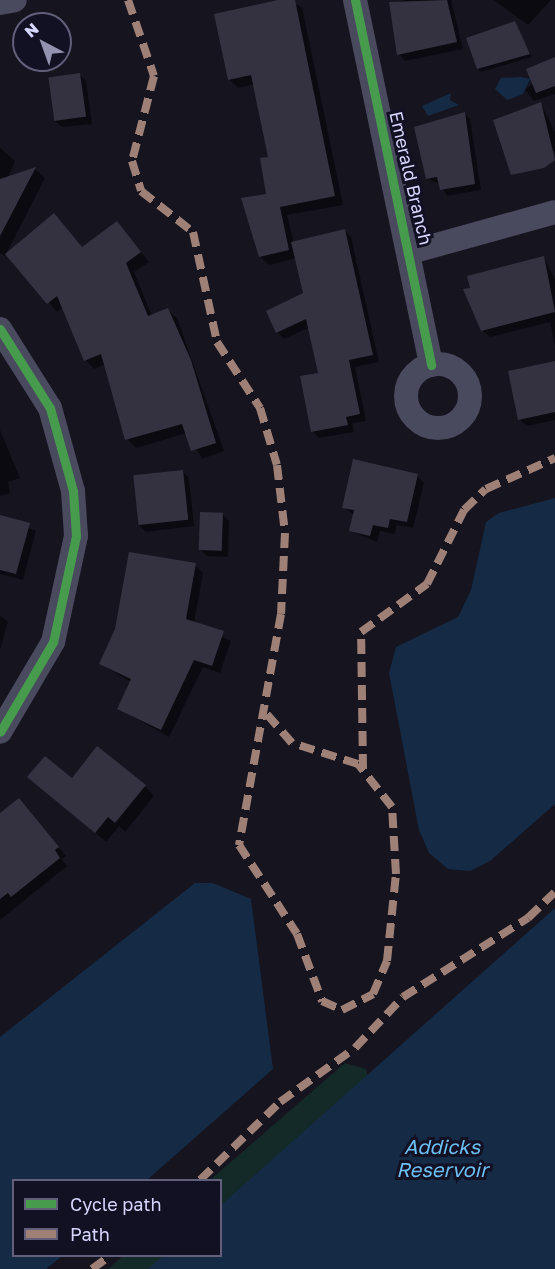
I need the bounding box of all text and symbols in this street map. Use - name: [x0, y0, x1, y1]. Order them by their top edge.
- north arrow: [12, 12, 72, 72]
- text: N: [20, 18, 43, 41]
- street label: Emerald Branch: [385, 109, 437, 247]
- water label: Addicks Reservoir: [396, 1134, 488, 1181]
- legend: [12, 1179, 222, 1257]
- text: Cycle path: [70, 1193, 162, 1215]
- text: Path: [70, 1223, 110, 1245]

